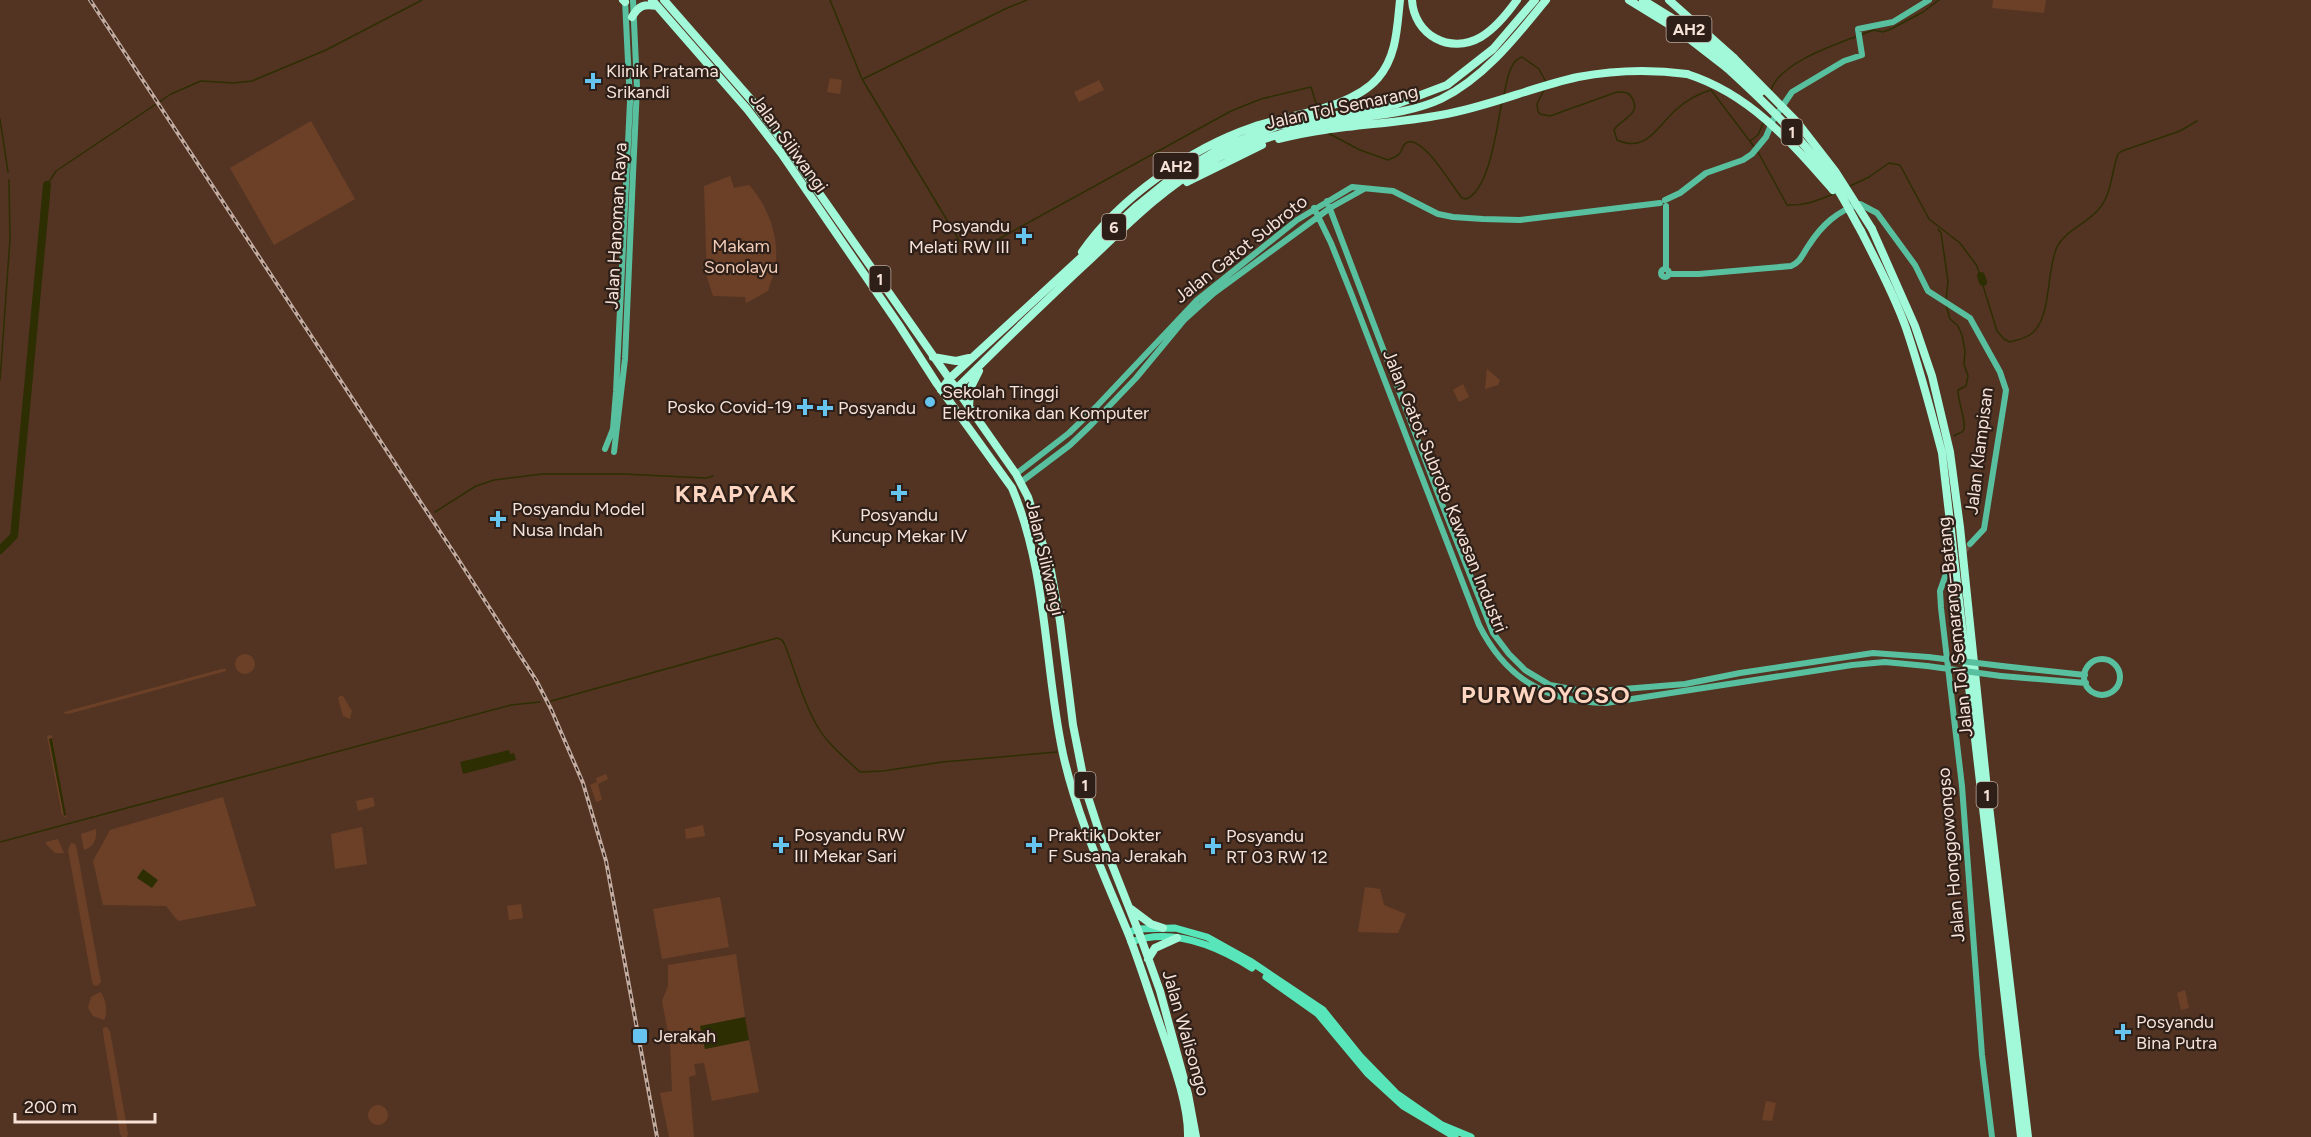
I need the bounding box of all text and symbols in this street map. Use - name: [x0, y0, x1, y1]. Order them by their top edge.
- road number: AH2: [1666, 16, 1712, 42]
- place label: Klinik Pratama Srikandi: [606, 60, 719, 103]
- marker: Klinik Pratama Srikandi: [584, 72, 602, 90]
- street label: Jalan Tol Semarang: [1264, 80, 1420, 134]
- street label: Jalan Siliwangi: [746, 89, 832, 197]
- road number: 1: [1782, 119, 1802, 145]
- street label: Jalan Hanoman Raya: [601, 142, 631, 310]
- road number: AH2: [1154, 153, 1198, 179]
- street label: Jalan Gatot Subroto: [1170, 190, 1312, 308]
- road number: 6: [1102, 214, 1126, 240]
- place label: Posyandu Melati RW III: [909, 215, 1010, 258]
- marker: Posyandu Melati RW III: [1015, 227, 1033, 245]
- park label: Makam Sonolayu: [704, 235, 778, 278]
- road number: 1: [870, 266, 890, 292]
- street label: Jalan Gatot Subroto Kawasan Industri: [1378, 346, 1512, 636]
- place label: Sekolah Tinggi Elektronika dan Komputer: [942, 381, 1149, 424]
- street label: Jalan Klampisan: [1960, 386, 1998, 516]
- marker: Sekolah Tinggi Elektronika dan Komputer: [923, 395, 937, 409]
- place label: Posko Covid-19: [667, 396, 792, 418]
- place label: Posyandu: [838, 397, 916, 419]
- marker: Posko Covid-19: [796, 398, 814, 416]
- marker: Posyandu: [816, 399, 834, 417]
- district label: KRAPYAK: [675, 479, 797, 508]
- marker: Posyandu Kuncup Mekar IV: [890, 484, 908, 502]
- place label: Posyandu Model Nusa Indah: [512, 498, 645, 541]
- street label: Jalan Siliwangi: [1021, 498, 1069, 618]
- place label: Posyandu Kuncup Mekar IV: [831, 504, 968, 547]
- marker: Posyandu Model Nusa Indah: [489, 510, 507, 528]
- street label: Jalan Tol Semarang–Batang: [1932, 516, 1978, 738]
- district label: PURWOYOSO: [1461, 680, 1631, 709]
- street label: Jalan Honggowongso: [1932, 767, 1970, 943]
- road number: 1: [1074, 772, 1096, 798]
- road number: 1: [1976, 782, 1998, 808]
- place label: Posyandu RW III Mekar Sari: [794, 824, 906, 867]
- place label: Praktik Dokter F Susana Jerakah: [1048, 824, 1187, 867]
- place label: Posyandu RT 03 RW 12: [1226, 825, 1328, 868]
- marker: Posyandu RW III Mekar Sari: [772, 836, 790, 854]
- marker: Praktik Dokter F Susana Jerakah: [1025, 836, 1043, 854]
- marker: Posyandu RT 03 RW 12: [1204, 837, 1222, 855]
- street label: Jalan Walisongo: [1158, 968, 1214, 1098]
- place label: Posyandu Bina Putra: [2136, 1011, 2217, 1054]
- marker: Posyandu Bina Putra: [2114, 1023, 2132, 1041]
- place label: Jerakah: [654, 1025, 716, 1047]
- marker: Jerakah: [631, 1027, 649, 1045]
- scale bar: [15, 1086, 154, 1124]
- text: 200 m: [24, 1096, 77, 1118]

